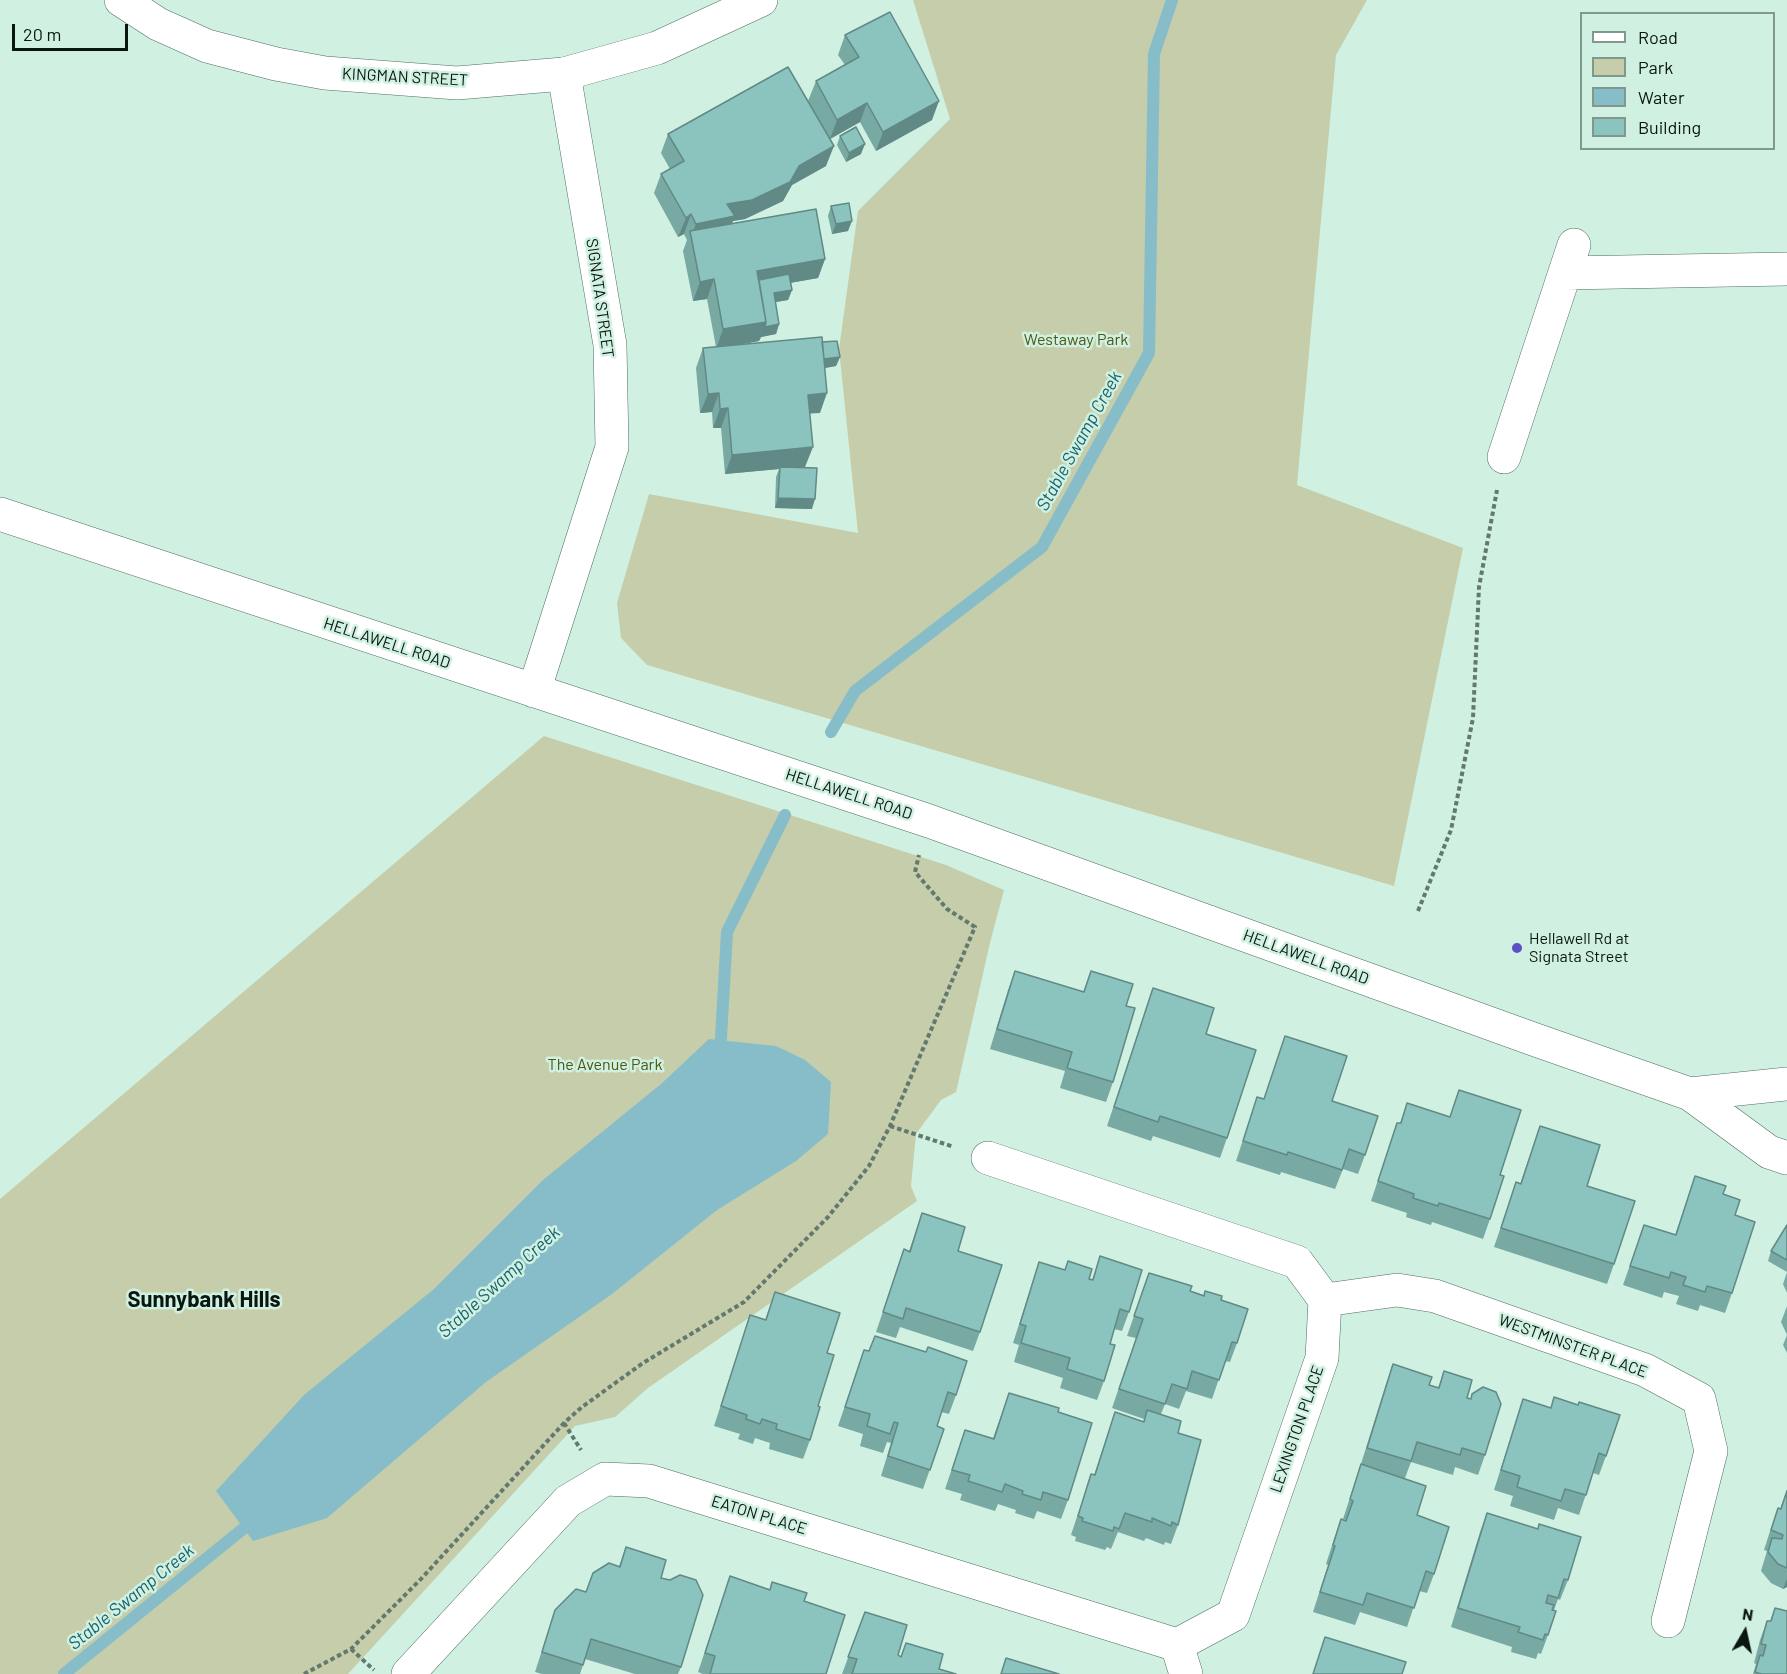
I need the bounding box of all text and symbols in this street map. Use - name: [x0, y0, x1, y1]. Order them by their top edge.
- scale bar: [15, 12, 130, 50]
- legend: [1580, 12, 1775, 150]
- text: 20 m: [23, 23, 61, 45]
- text: Road: [1638, 26, 1678, 48]
- text: Park: [1638, 56, 1673, 78]
- street label: KINGMAN STREET: [342, 64, 468, 90]
- text: Water: [1638, 86, 1685, 108]
- text: Building: [1638, 116, 1701, 138]
- street label: SIGNATA STREET: [582, 237, 618, 359]
- park label: Westaway Park: [1024, 330, 1128, 350]
- water label: Stable Swamp Creek: [1032, 368, 1126, 514]
- street label: HELLAWELL ROAD: [321, 613, 453, 673]
- street label: HELLAWELL ROAD: [783, 764, 915, 824]
- street label: HELLAWELL ROAD: [1241, 925, 1371, 989]
- place label: Hellawell Rd at Signata Street: [1529, 929, 1629, 967]
- marker: Hellawell Rd at Signata Street: [1510, 941, 1524, 955]
- park label: The Avenue Park: [548, 1055, 662, 1075]
- water label: Stable Swamp Creek: [434, 1222, 564, 1342]
- district label: Sunnybank Hills: [127, 1287, 281, 1313]
- street label: WESTMINSTER PLACE: [1496, 1310, 1650, 1382]
- street label: LEXINGTON PLACE: [1266, 1363, 1328, 1495]
- street label: EATON PLACE: [709, 1491, 809, 1539]
- water label: Stable Swamp Creek: [64, 1540, 198, 1654]
- north arrow: [1715, 1602, 1775, 1662]
- text: N: [1741, 1604, 1755, 1624]

